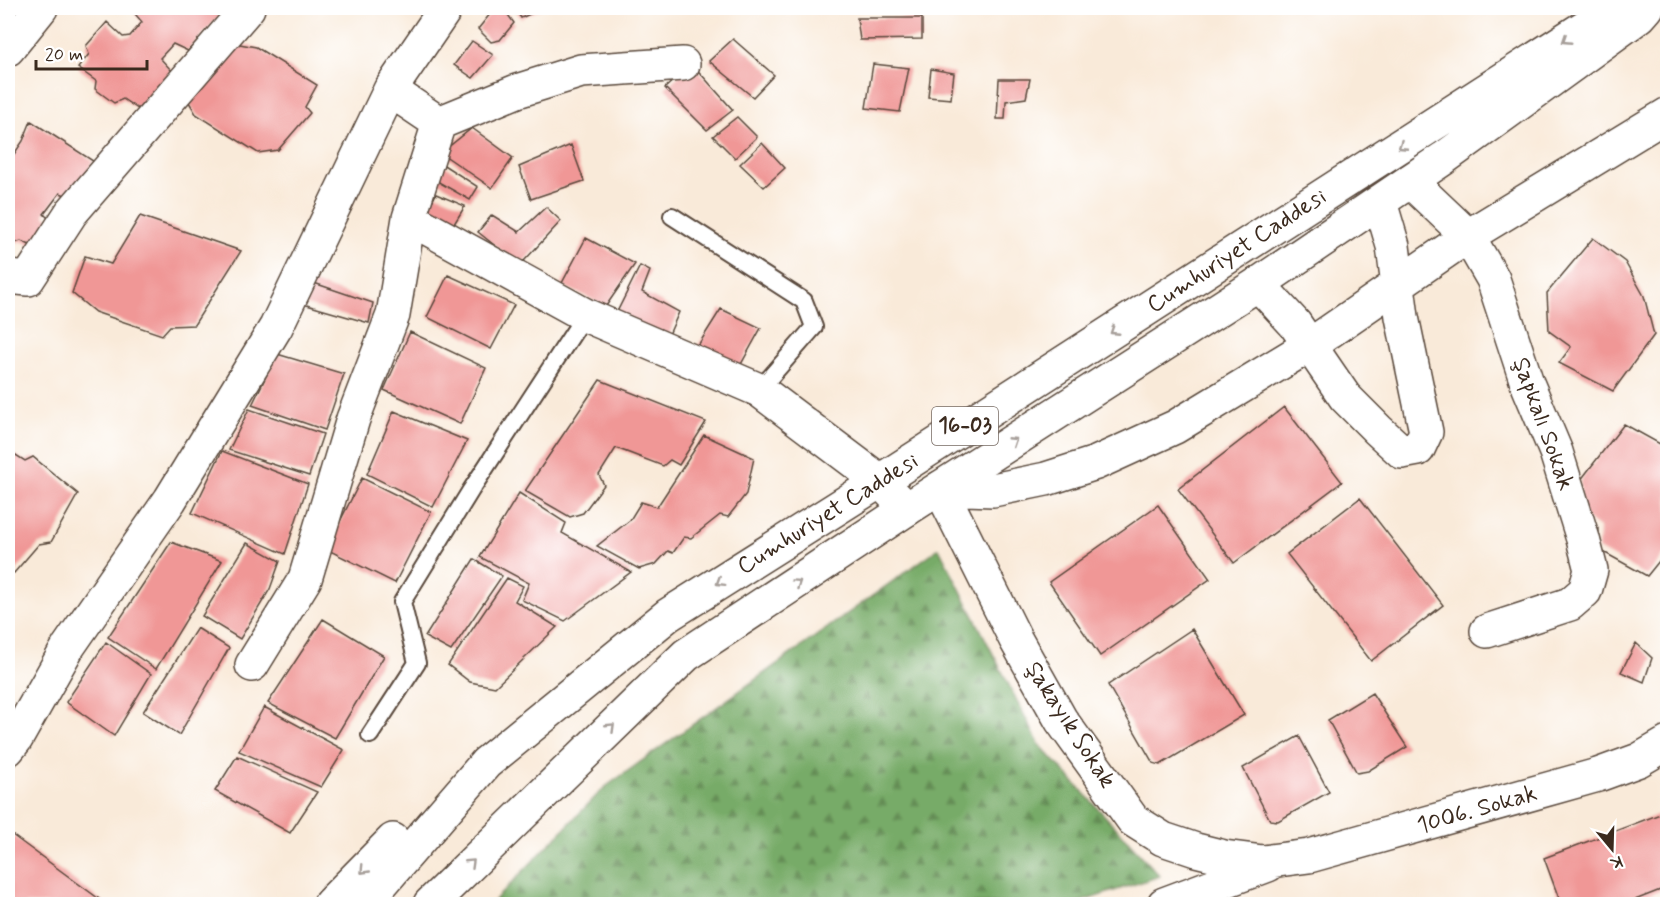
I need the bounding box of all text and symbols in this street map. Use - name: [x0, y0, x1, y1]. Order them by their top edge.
- scale bar: [36, 33, 147, 71]
- one-way arrow: [1562, 33, 1572, 45]
- text: 20 m: [45, 43, 83, 67]
- one-way arrow: [1398, 138, 1408, 150]
- street label: Cumhuriyet Caddesi: [1141, 181, 1333, 321]
- one-way arrow: [1110, 323, 1120, 335]
- street label: Şapkalı Sokak: [1505, 353, 1581, 495]
- road number: 16-03: [932, 407, 998, 445]
- one-way arrow: [1007, 437, 1017, 449]
- street label: Cumhuriyet Caddesi: [732, 446, 924, 582]
- one-way arrow: [716, 575, 726, 587]
- one-way arrow: [791, 579, 802, 590]
- street label: Şakayık Sokak: [1017, 656, 1123, 794]
- one-way arrow: [604, 724, 615, 735]
- street label: 1006. Sokak: [1413, 778, 1541, 842]
- north arrow: [1582, 819, 1642, 879]
- text: K: [1607, 850, 1625, 874]
- one-way arrow: [464, 859, 474, 870]
- one-way arrow: [360, 863, 371, 874]

